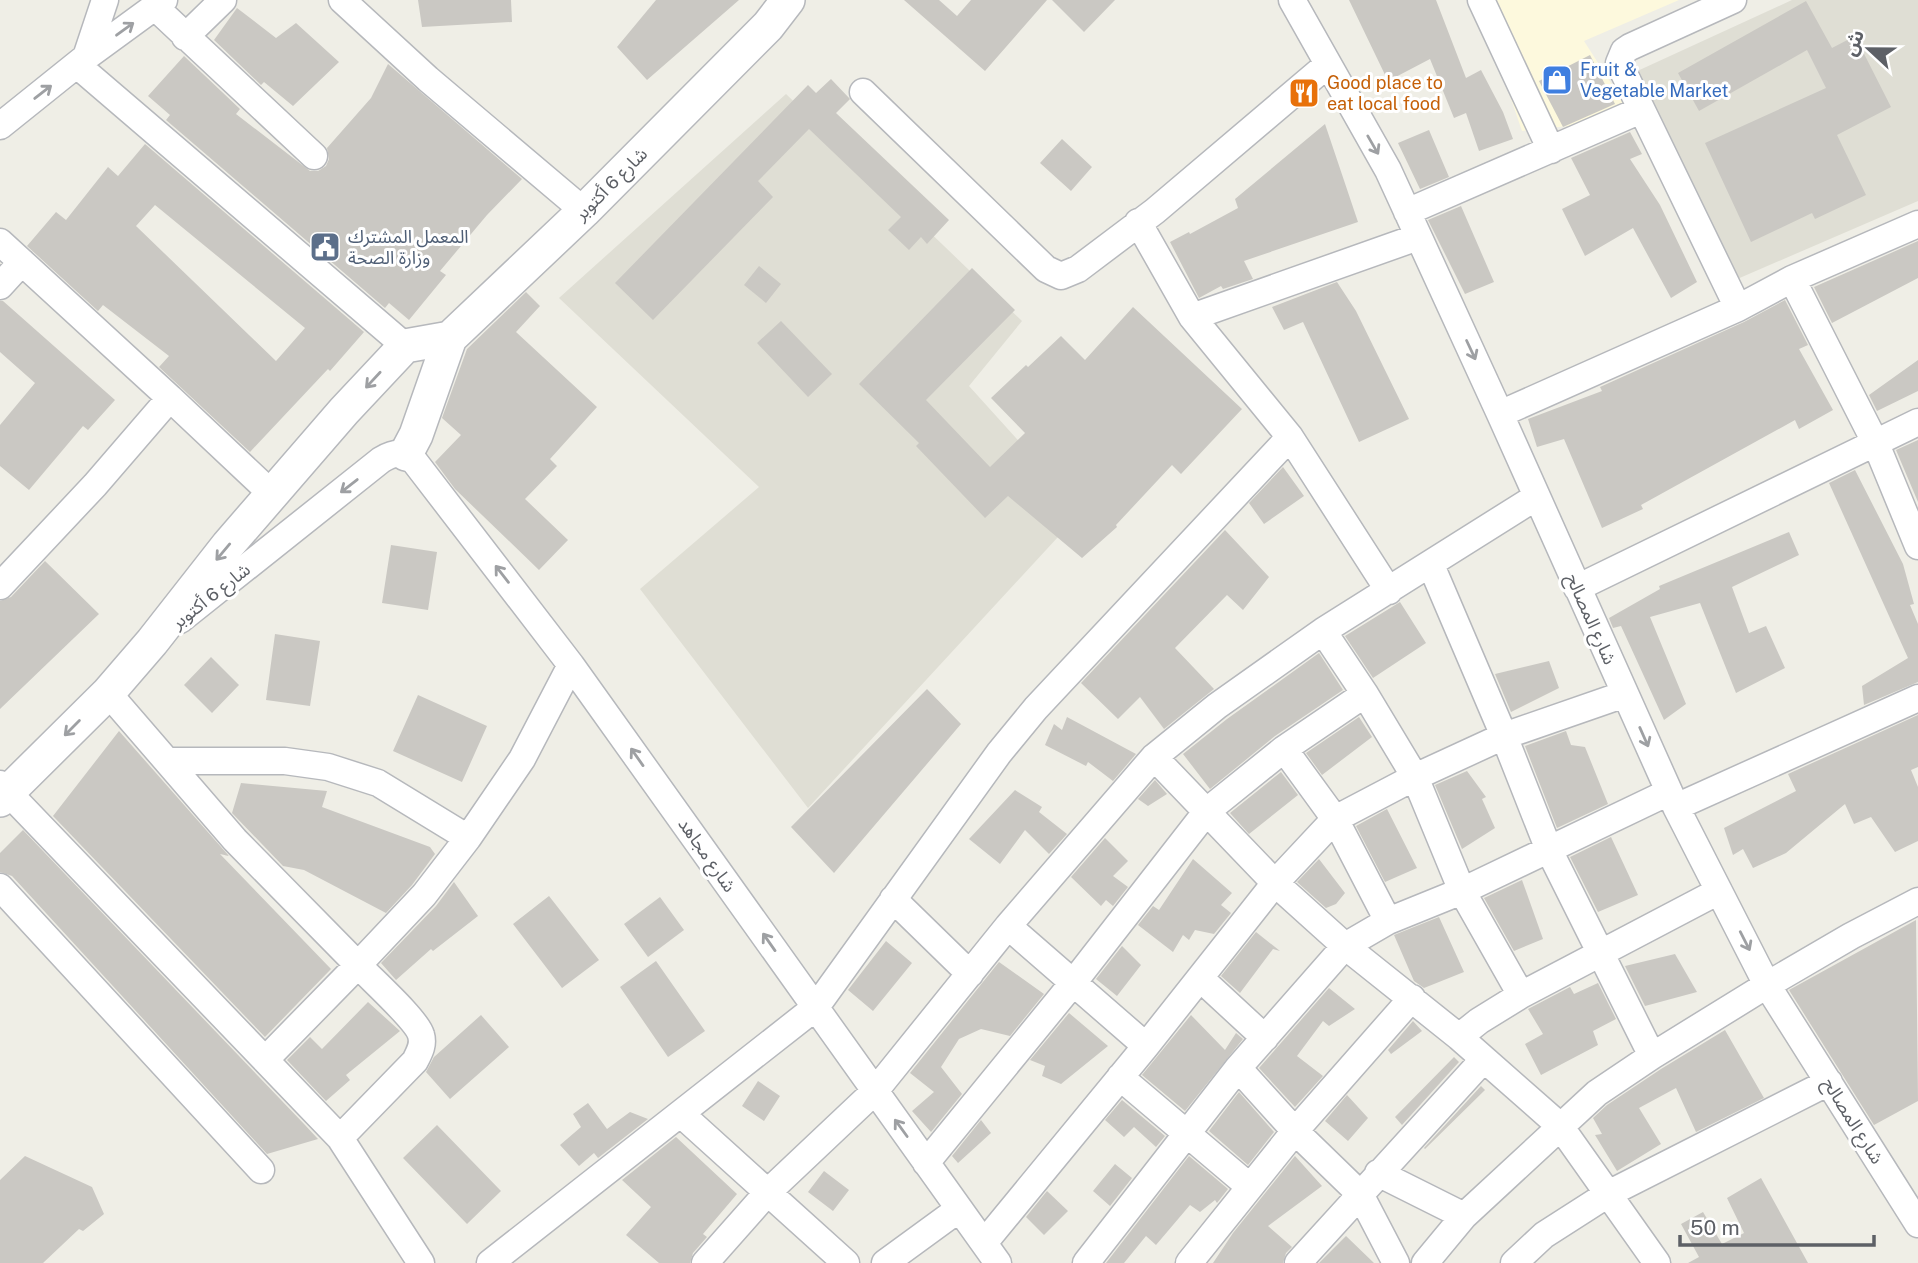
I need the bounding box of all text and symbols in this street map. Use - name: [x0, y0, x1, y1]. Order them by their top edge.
- north arrow: [1834, 14, 1904, 84]
- one-way arrow: [115, 21, 134, 36]
- text: ش: [1838, 26, 1868, 59]
- place label: Fruit & Vegetable Market: [1580, 59, 1729, 101]
- shop icon: Fruit & Vegetable Market: [1540, 63, 1574, 97]
- place label: Good place to eat local food: [1327, 72, 1443, 114]
- restaurant icon: Good place to eat local food: [1287, 76, 1321, 110]
- one-way arrow: [34, 84, 52, 99]
- one-way arrow: [1367, 134, 1381, 154]
- street label: شارع 6 أكتوبر: [569, 143, 654, 228]
- place label: المعمل المشترك وزارة الصحة: [348, 226, 469, 269]
- public building icon: المعمل المشترك وزارة الصحة: [308, 230, 342, 264]
- one-way arrow: [1465, 339, 1478, 360]
- one-way arrow: [364, 371, 381, 388]
- one-way arrow: [340, 478, 358, 493]
- one-way arrow: [215, 542, 231, 560]
- street label: شارع 6 أكتوبر: [166, 558, 257, 637]
- one-way arrow: [494, 566, 509, 584]
- street label: شارع المصالح: [1558, 570, 1621, 669]
- one-way arrow: [64, 719, 81, 736]
- one-way arrow: [1638, 725, 1651, 747]
- one-way arrow: [630, 748, 644, 767]
- street label: شارع مجاهد: [671, 814, 741, 898]
- one-way arrow: [1738, 930, 1752, 950]
- one-way arrow: [762, 933, 776, 952]
- street label: شارع المصالح: [1815, 1074, 1888, 1170]
- one-way arrow: [894, 1119, 909, 1138]
- scale bar: [1680, 1204, 1874, 1248]
- text: 50 m: [1690, 1215, 1740, 1240]

